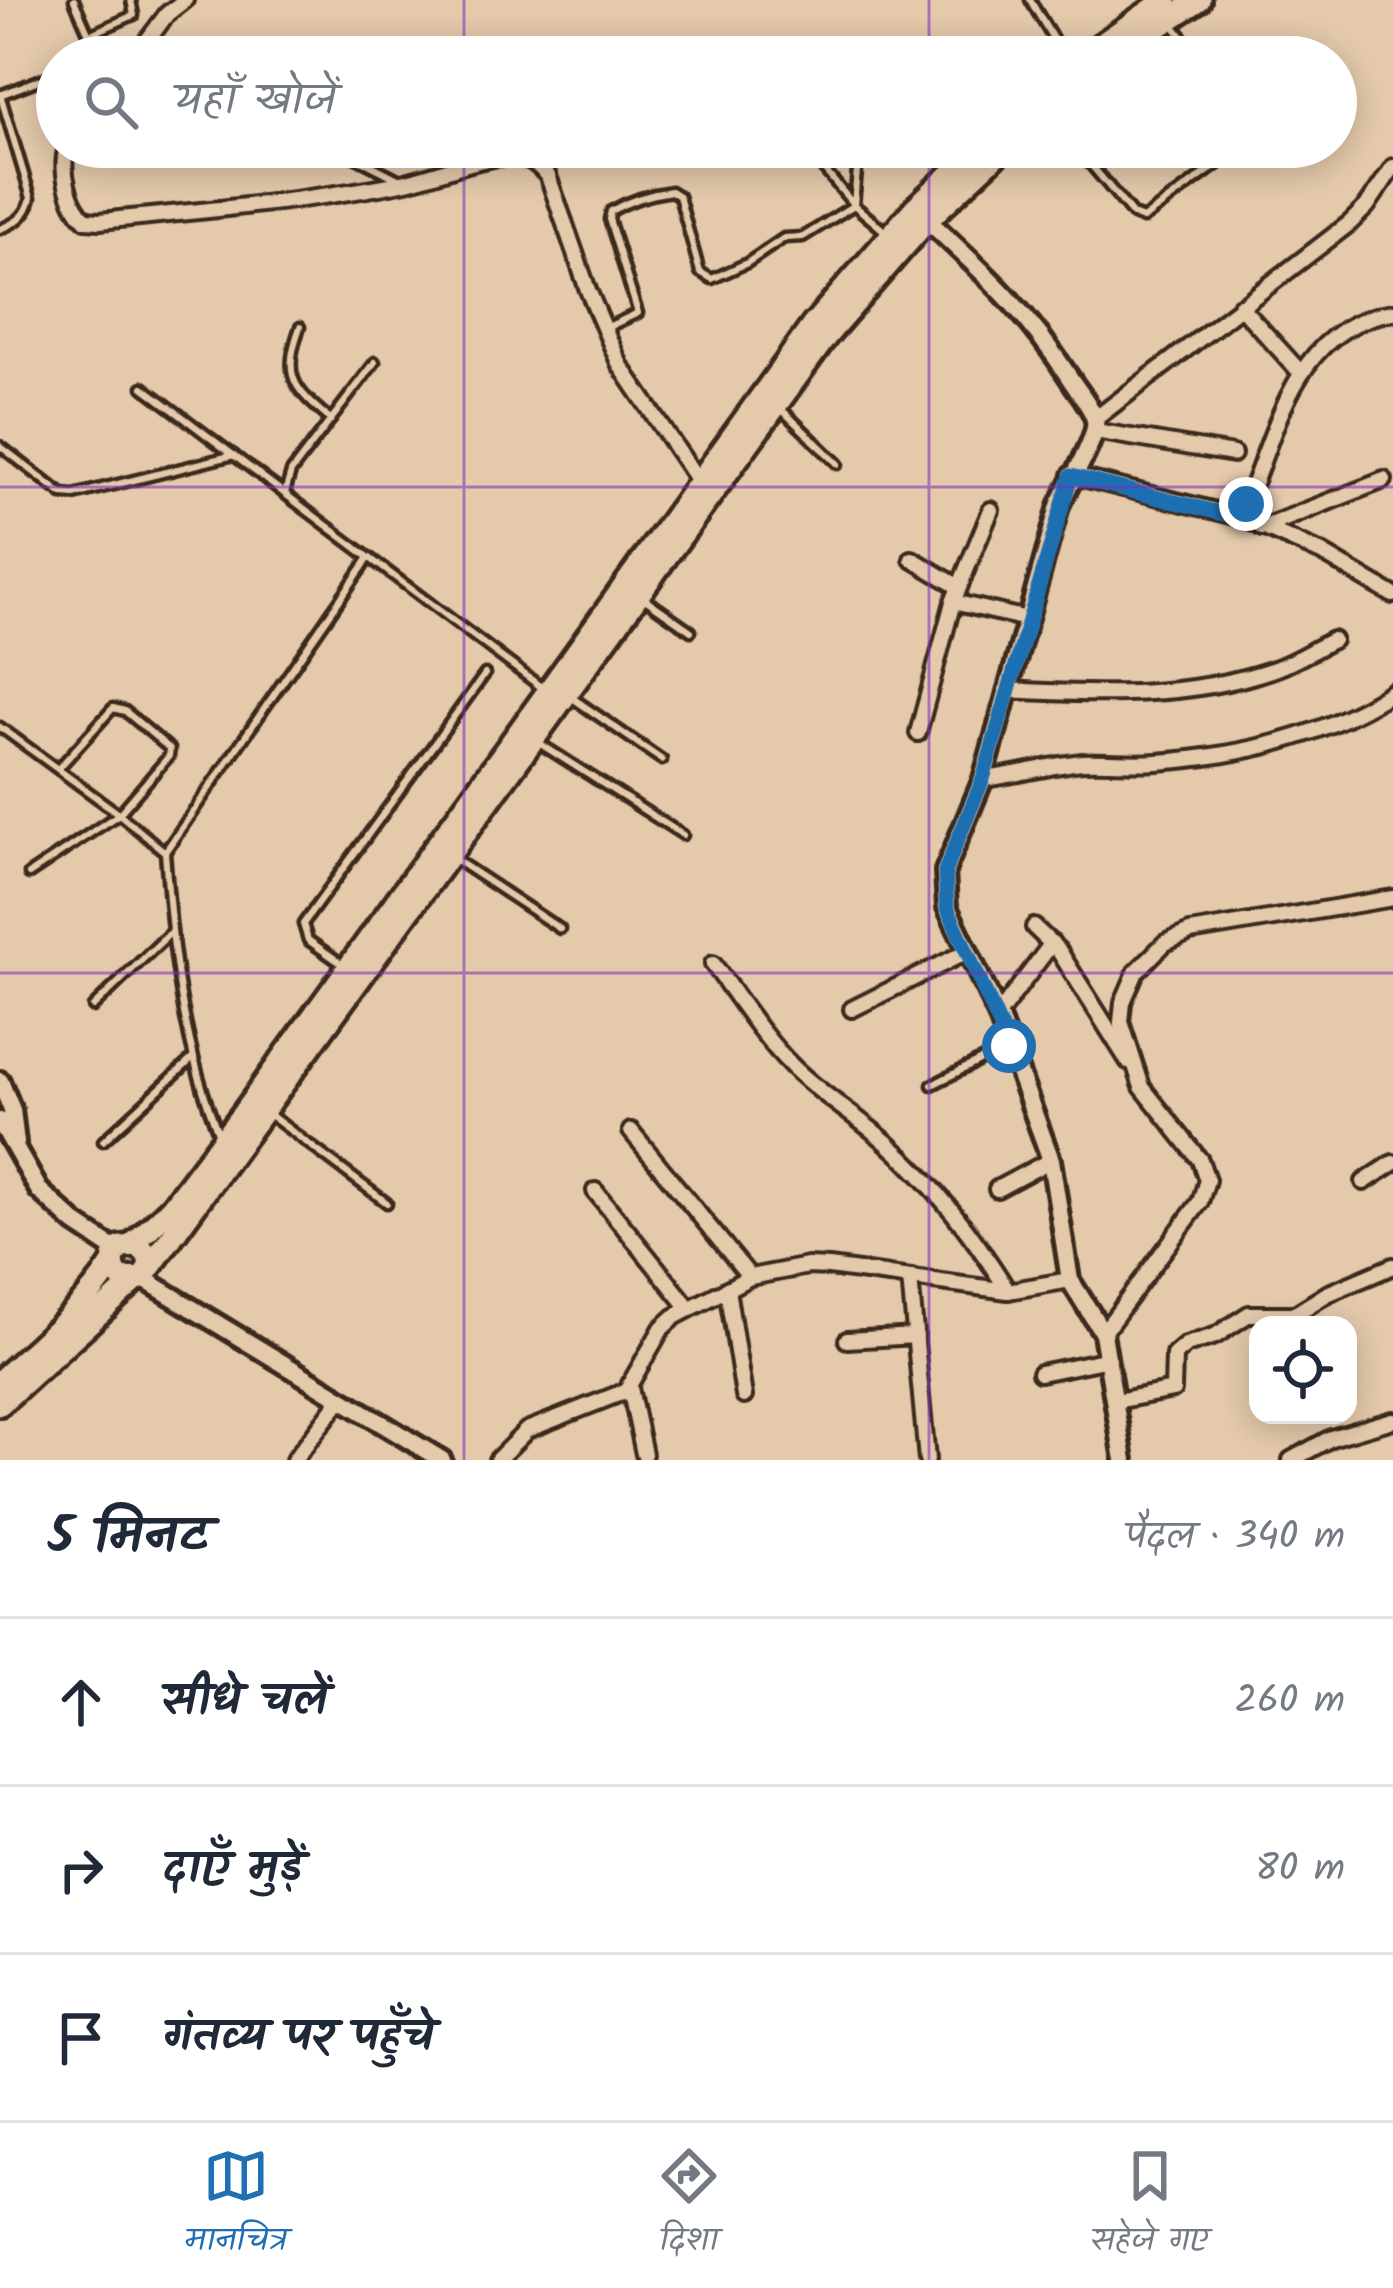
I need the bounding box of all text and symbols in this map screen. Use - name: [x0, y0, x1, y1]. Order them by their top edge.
- search box: [36, 36, 1357, 168]
- text: यहाँ खोजें: [174, 66, 336, 138]
- icon: search: [78, 69, 144, 135]
- route end: [1219, 477, 1273, 531]
- route start: [982, 1019, 1036, 1073]
- map controls: [1249, 1316, 1357, 1424]
- button: locate: [1249, 1316, 1357, 1424]
- text: 5 मिनट: [48, 1498, 209, 1579]
- text: पैदल · 340 m: [1125, 1507, 1345, 1569]
- text: सीधे चलें: [162, 1666, 327, 1738]
- icon: ahead: [48, 1669, 114, 1735]
- text: 260 m: [1234, 1671, 1345, 1733]
- text: दाएँ मुड़ें: [162, 1834, 302, 1906]
- icon: right: [48, 1837, 114, 1903]
- text: 80 m: [1255, 1839, 1345, 1901]
- text: गंतव्य पर पहुँचे: [162, 2002, 434, 2074]
- icon: arrive: [48, 2005, 114, 2071]
- tab: मानचित्र: [184, 2143, 287, 2268]
- tab: दिशा: [656, 2143, 722, 2268]
- tab: सहेजे गए: [1091, 2143, 1209, 2268]

